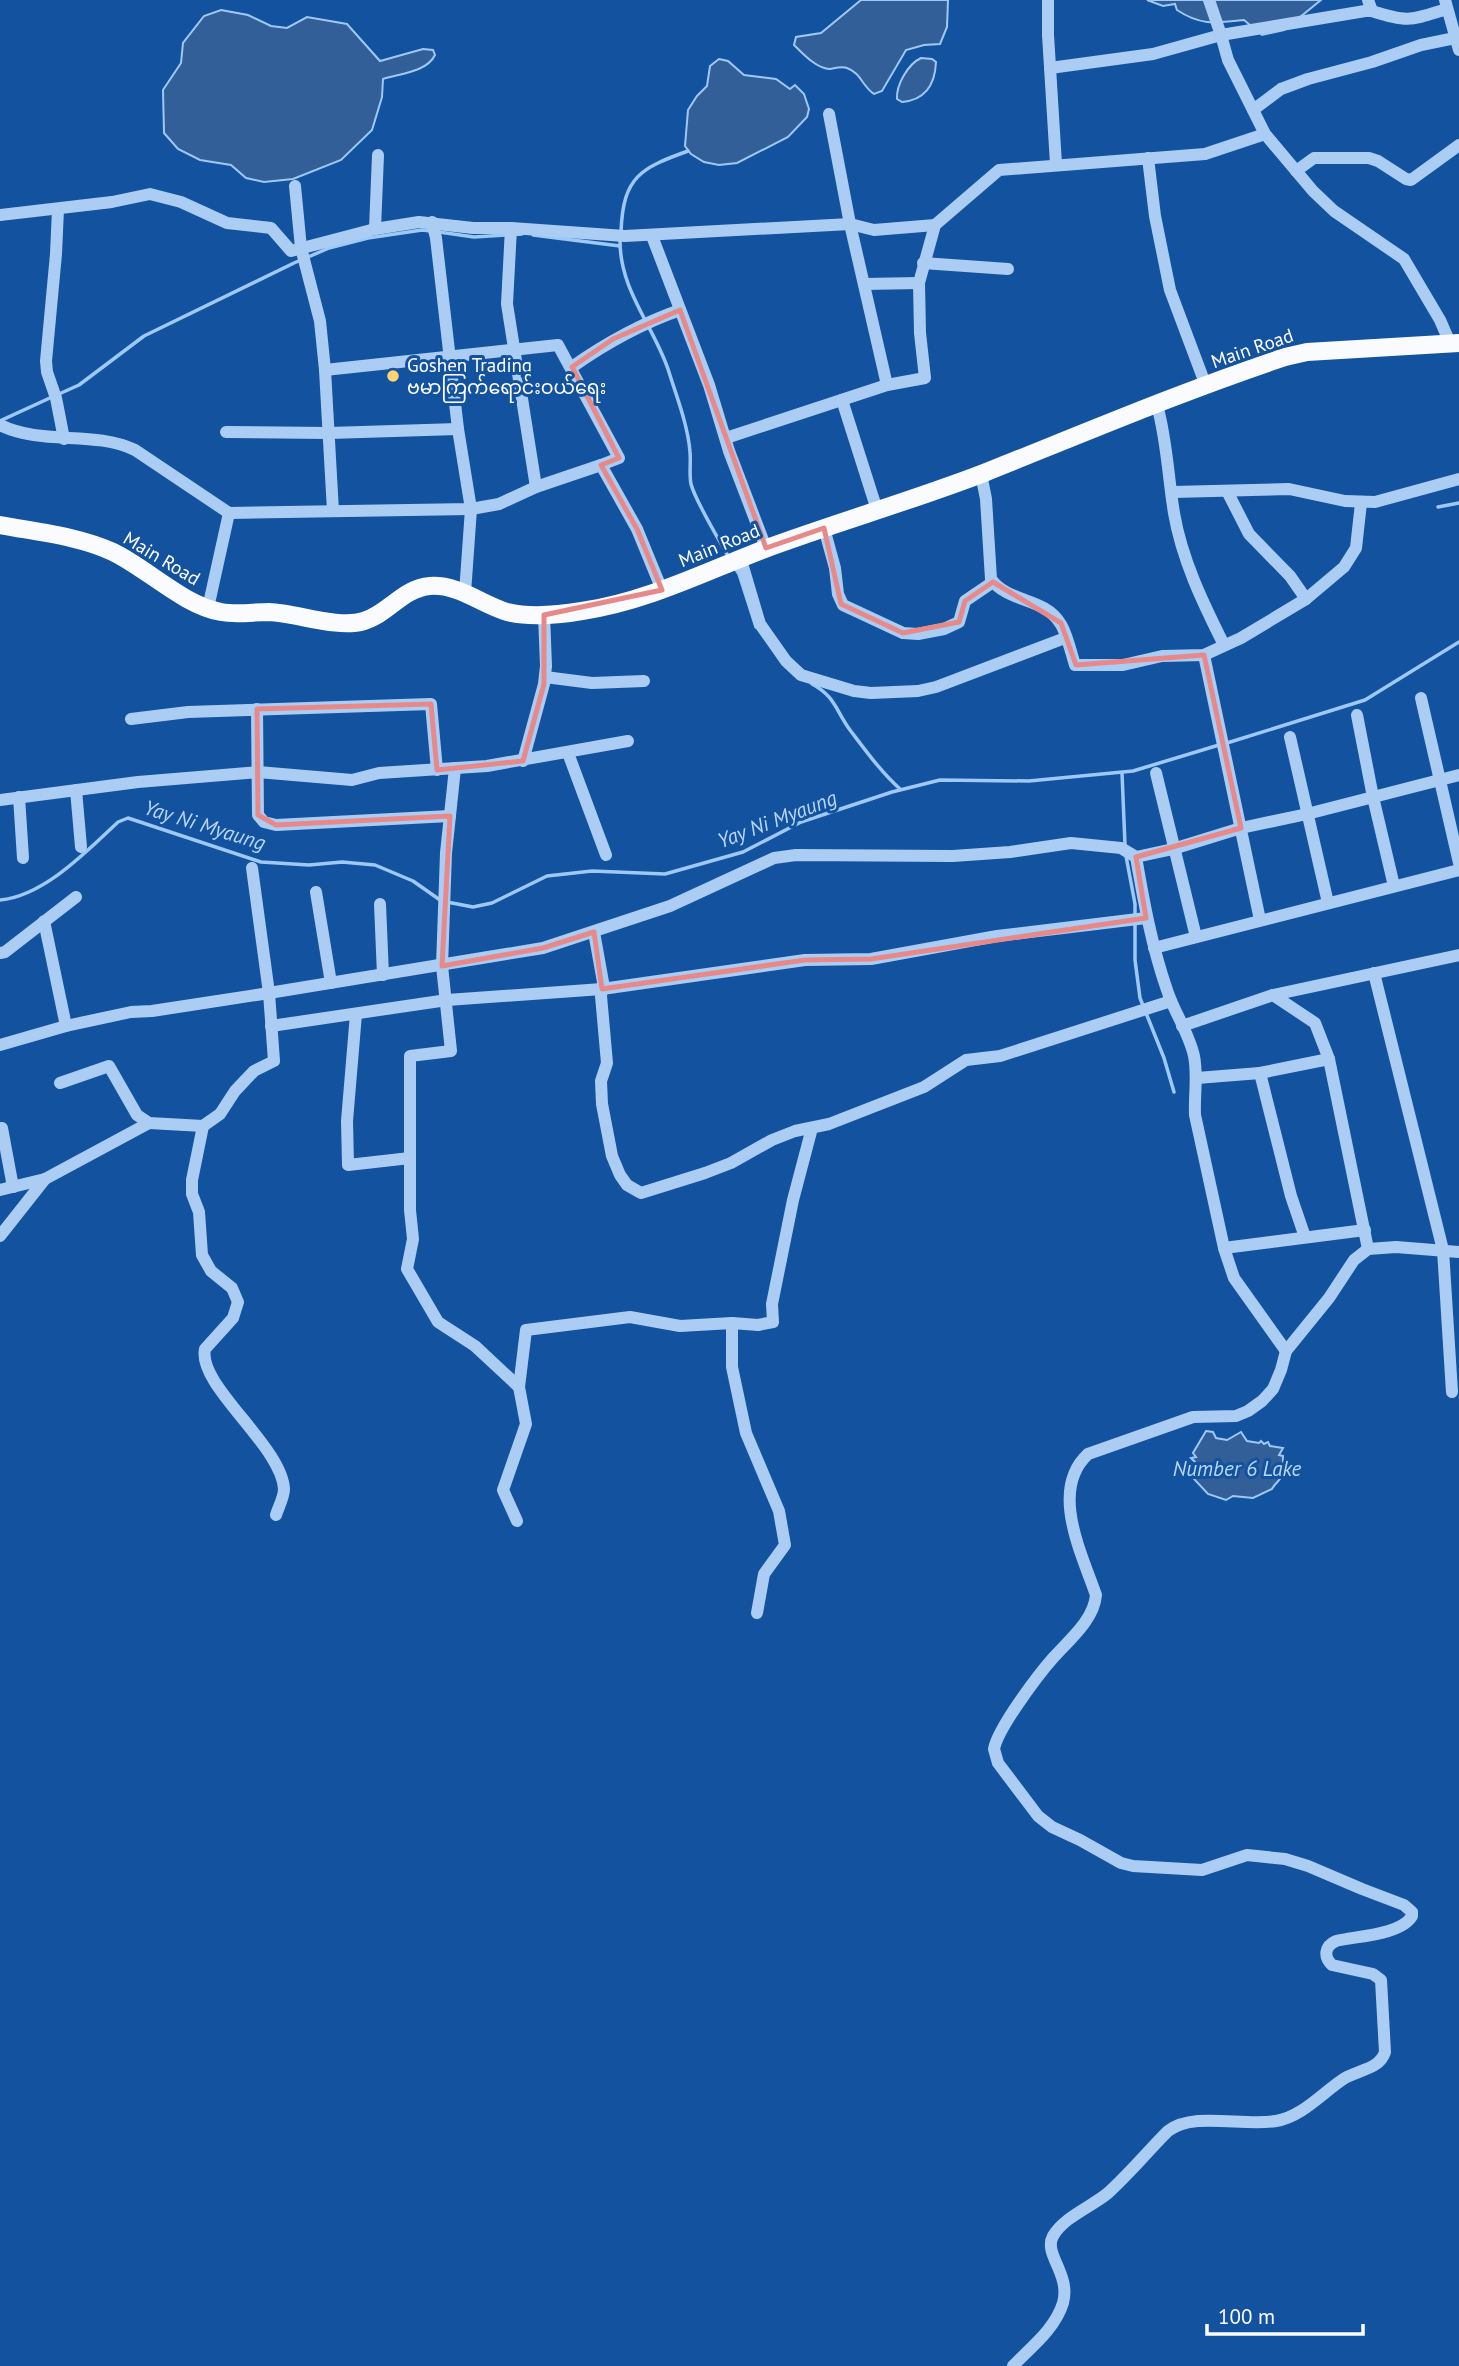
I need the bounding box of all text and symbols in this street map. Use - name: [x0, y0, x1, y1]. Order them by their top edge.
- street label: Main Road: [1208, 323, 1296, 373]
- place label: Goshen Trading ဗမာကြက်ရောင်းဝယ်ရေး: [407, 353, 606, 403]
- marker: Goshen Trading ဗမာကြက်ရောင်းဝယ်ရေး: [385, 368, 401, 384]
- street label: Main Road: [675, 518, 763, 572]
- street label: Main Road: [119, 526, 205, 590]
- water label: Yay Ni Myaung: [713, 784, 841, 854]
- water label: Yay Ni Myaung: [141, 794, 269, 856]
- water label: Number 6 Lake: [1173, 1455, 1301, 1482]
- scale bar: [1207, 2292, 1363, 2336]
- text: 100 m: [1218, 2303, 1275, 2330]

